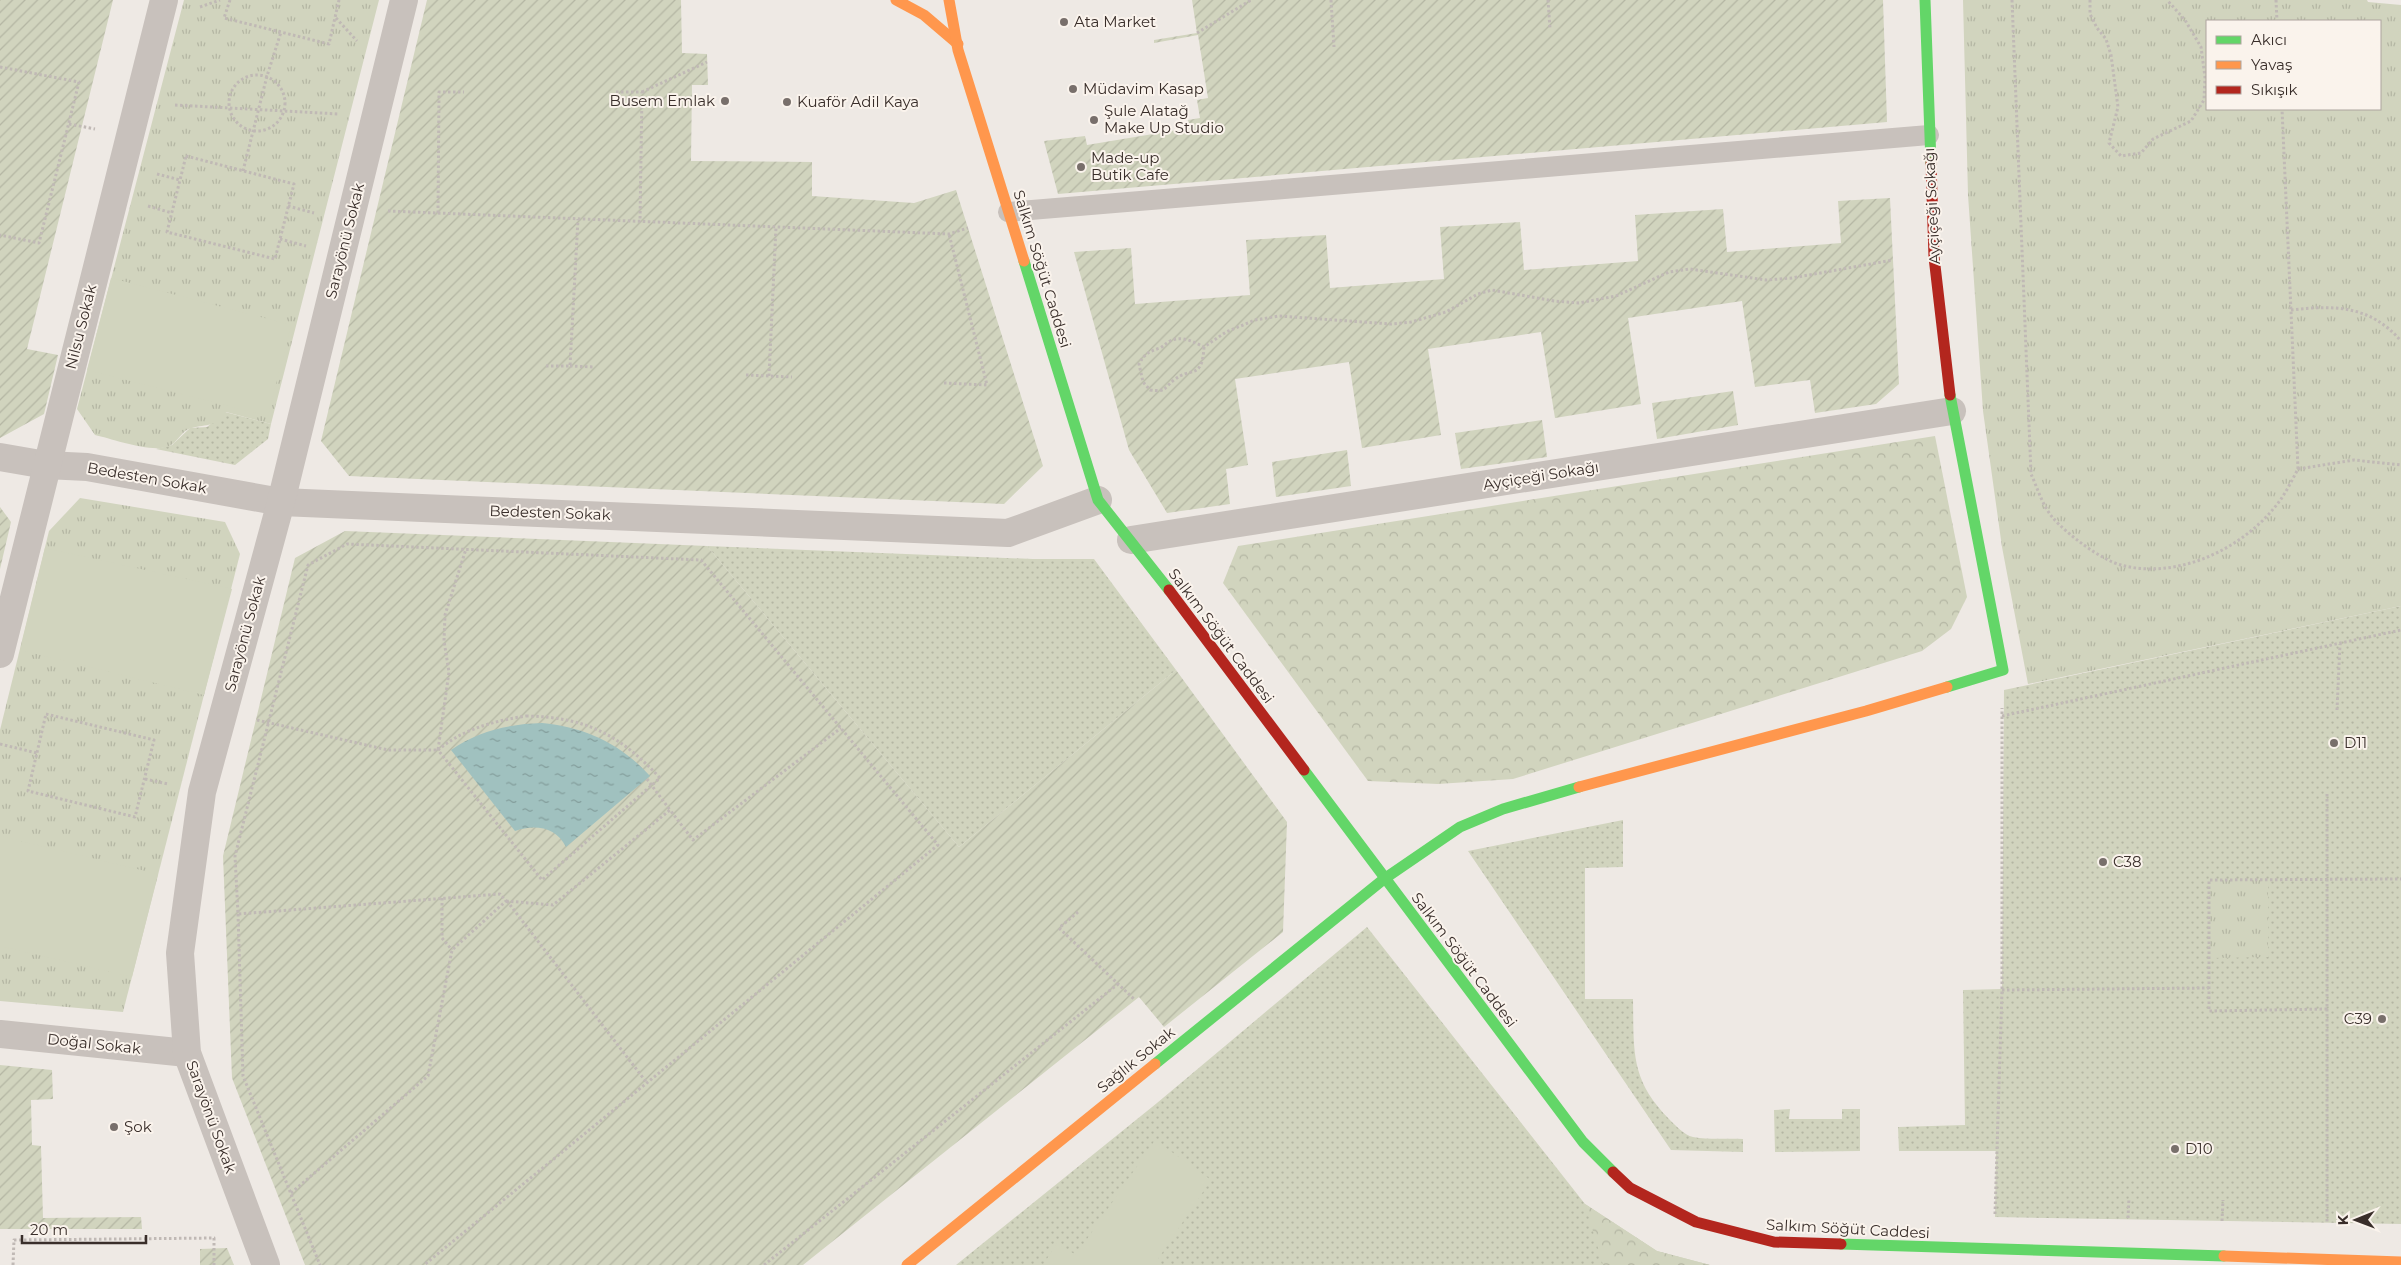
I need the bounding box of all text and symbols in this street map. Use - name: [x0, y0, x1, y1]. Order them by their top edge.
- place label: Ata Market: [1074, 12, 1156, 31]
- marker: Ata Market: [1058, 16, 1070, 28]
- legend: [2206, 20, 2381, 110]
- text: Akıcı: [2251, 30, 2287, 49]
- text: Yavaş: [2251, 55, 2292, 74]
- place label: Müdavim Kasap: [1083, 79, 1204, 98]
- text: Sıkışık: [2251, 80, 2298, 99]
- marker: Müdavim Kasap: [1067, 83, 1079, 95]
- place label: Busem Emlak: [610, 91, 715, 110]
- place label: Kuaför Adil Kaya: [797, 92, 919, 111]
- marker: Busem Emlak: [719, 95, 731, 107]
- marker: Kuaför Adil Kaya: [781, 96, 793, 108]
- place label: Şule Alatağ Make Up Studio: [1104, 101, 1224, 137]
- marker: Şule Alatağ Make Up Studio: [1088, 114, 1100, 126]
- street label: Ayçiçeği Sokağı: [1919, 147, 1944, 265]
- place label: Made-up Butik Cafe: [1091, 148, 1169, 184]
- marker: Made-up Butik Cafe: [1075, 161, 1087, 173]
- street label: Sarayönü Sokak: [321, 181, 368, 301]
- street label: Salkım Söğüt Caddesi: [1009, 188, 1076, 350]
- street label: Nilsu Sokak: [61, 282, 100, 371]
- street label: Ayçiçeği Sokağı: [1482, 457, 1600, 494]
- street label: Bedesten Sokak: [86, 458, 208, 497]
- street label: Bedesten Sokak: [489, 501, 611, 524]
- street label: Salkım Söğüt Caddesi: [1164, 564, 1278, 707]
- street label: Sarayönü Sokak: [220, 574, 269, 694]
- place label: D11: [2344, 733, 2367, 752]
- marker: D11: [2328, 737, 2340, 749]
- place label: C38: [2113, 852, 2142, 871]
- marker: C38: [2097, 856, 2109, 868]
- street label: Salkım Söğüt Caddesi: [1407, 888, 1521, 1031]
- place label: C39: [2344, 1009, 2372, 1028]
- marker: C39: [2376, 1013, 2388, 1025]
- street label: Sağlık Sokak: [1093, 1022, 1178, 1097]
- street label: Doğal Sokak: [46, 1029, 142, 1058]
- street label: Sarayönü Sokak: [182, 1058, 241, 1176]
- place label: Şok: [124, 1117, 152, 1136]
- marker: Şok: [108, 1121, 120, 1133]
- place label: D10: [2185, 1139, 2213, 1158]
- marker: D10: [2169, 1143, 2181, 1155]
- north arrow: [2331, 1195, 2381, 1245]
- scale bar: [22, 1212, 146, 1244]
- text: K: [2334, 1214, 2352, 1226]
- street label: Salkım Söğüt Caddesi: [1766, 1215, 1930, 1242]
- text: 20 m: [30, 1220, 68, 1239]

